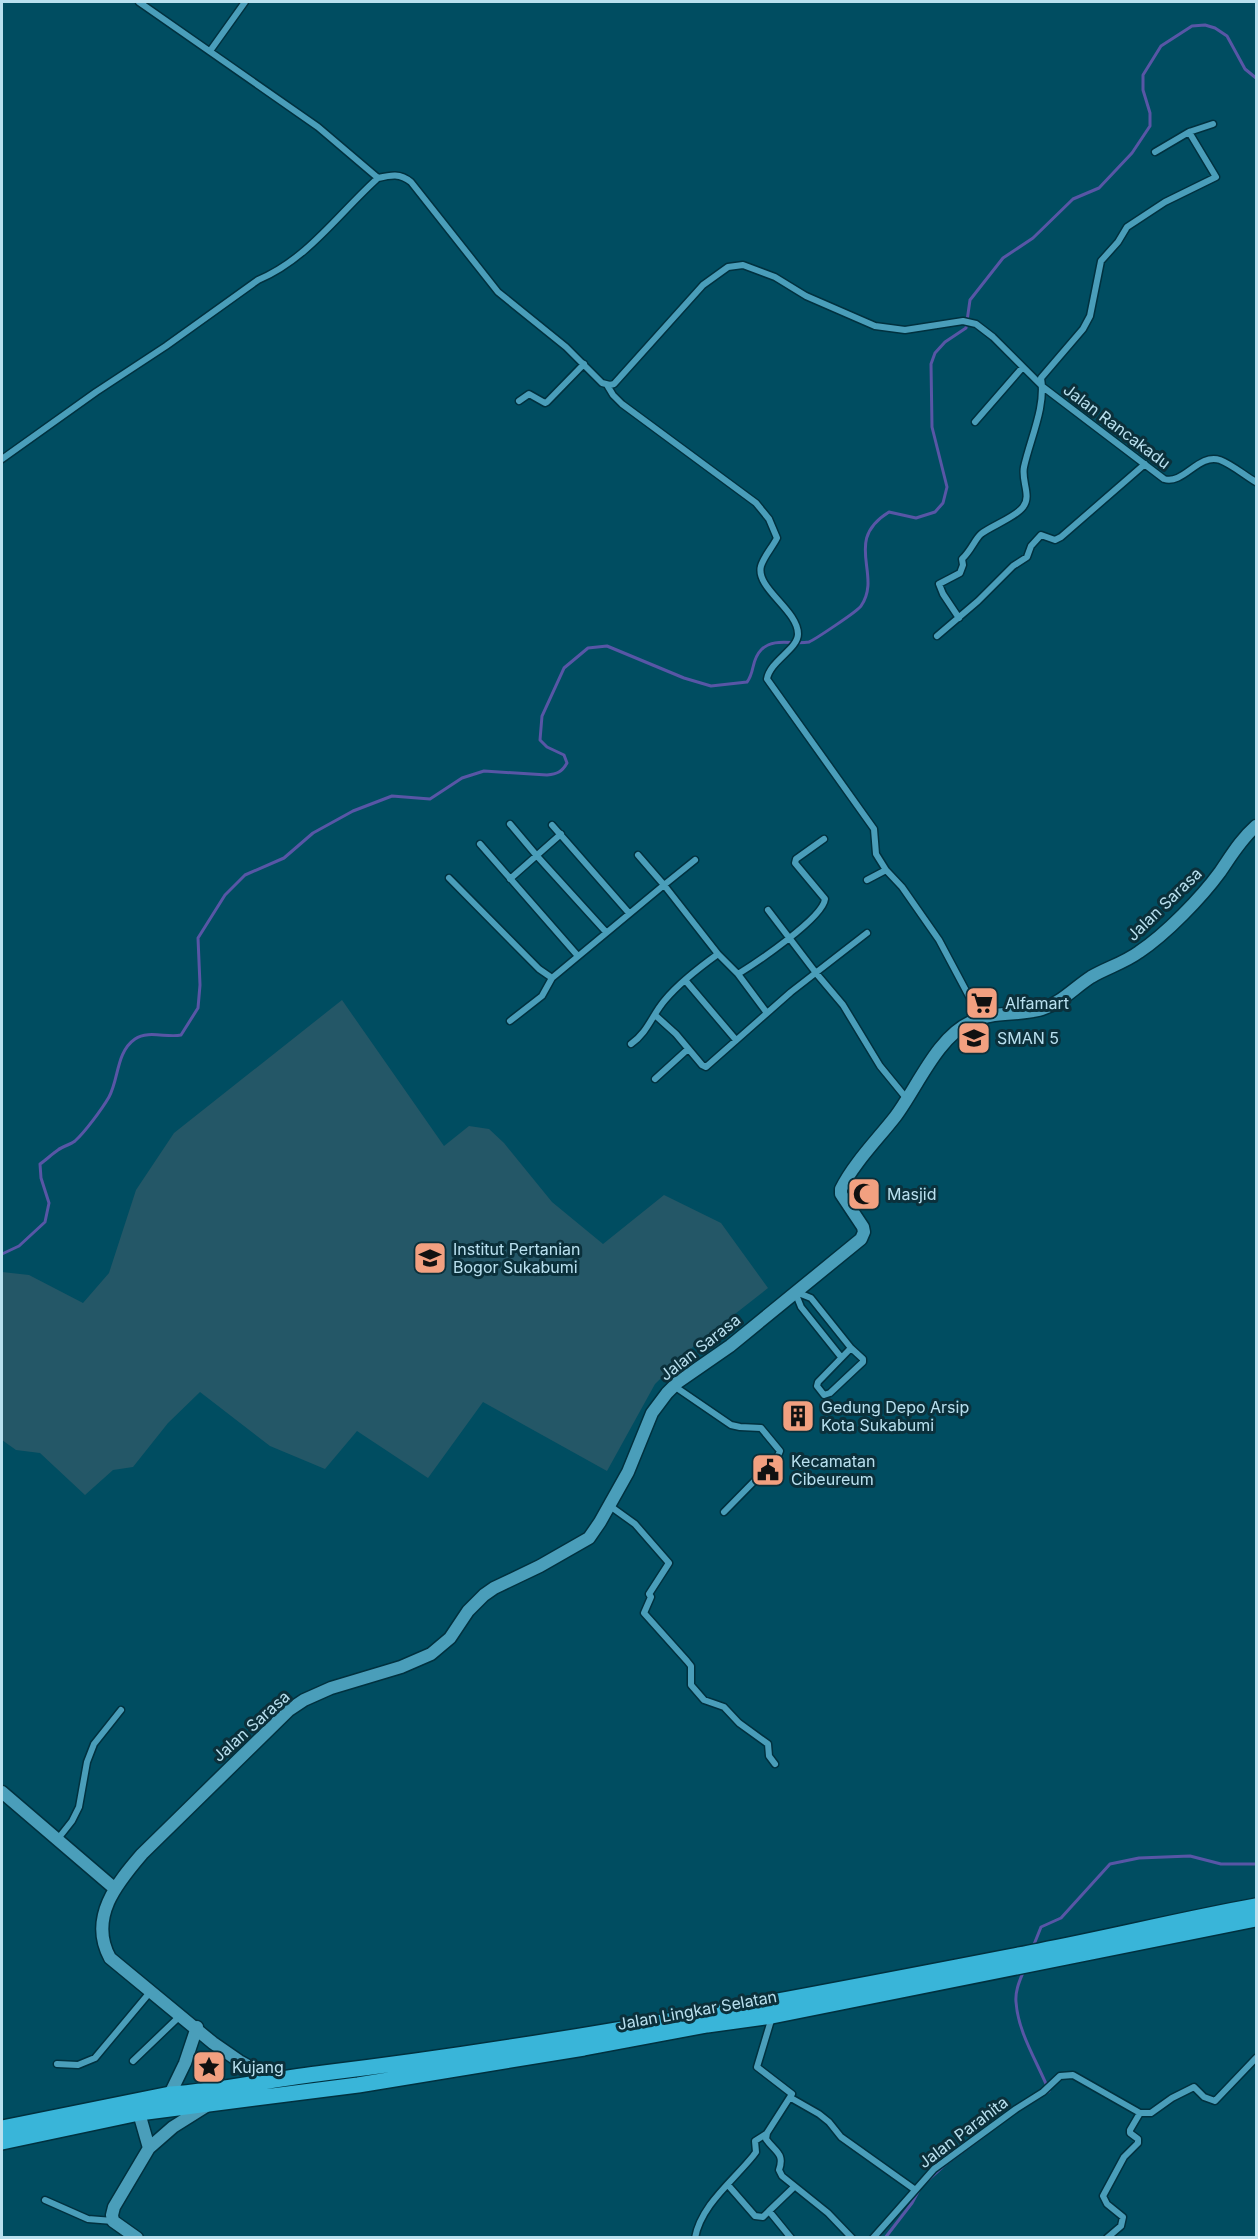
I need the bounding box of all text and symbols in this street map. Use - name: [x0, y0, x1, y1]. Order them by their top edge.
- street label: Jalan Rancakadu: [1060, 379, 1174, 473]
- street label: Jalan Sarasa: [1122, 863, 1206, 945]
- supermarket icon: Alfamart: [964, 985, 1000, 1021]
- place label: Alfamart: [1005, 993, 1069, 1013]
- school or university icon: SMAN 5: [956, 1020, 992, 1056]
- place label: SMAN 5: [997, 1028, 1059, 1048]
- mosque icon: Masjid: [846, 1176, 882, 1212]
- place label: Masjid: [887, 1184, 936, 1204]
- place label: Institut Pertanian Bogor Sukabumi: [453, 1239, 581, 1277]
- school or university icon: Institut Pertanian Bogor Sukabumi: [412, 1240, 448, 1276]
- street label: Jalan Sarasa: [656, 1309, 744, 1385]
- place label: Gedung Depo Arsip Kota Sukabumi: [821, 1397, 969, 1435]
- building icon: Gedung Depo Arsip Kota Sukabumi: [780, 1398, 816, 1434]
- place label: Kecamatan Cibeureum: [791, 1451, 875, 1489]
- public building icon: Kecamatan Cibeureum: [750, 1452, 786, 1488]
- street label: Jalan Sarasa: [208, 1686, 294, 1766]
- street label: Jalan Lingkar Selatan: [616, 1986, 778, 2034]
- place icon: Kujang: [191, 2049, 227, 2085]
- place label: Kujang: [232, 2057, 284, 2077]
- street label: Jalan Parahita: [914, 2092, 1012, 2172]

